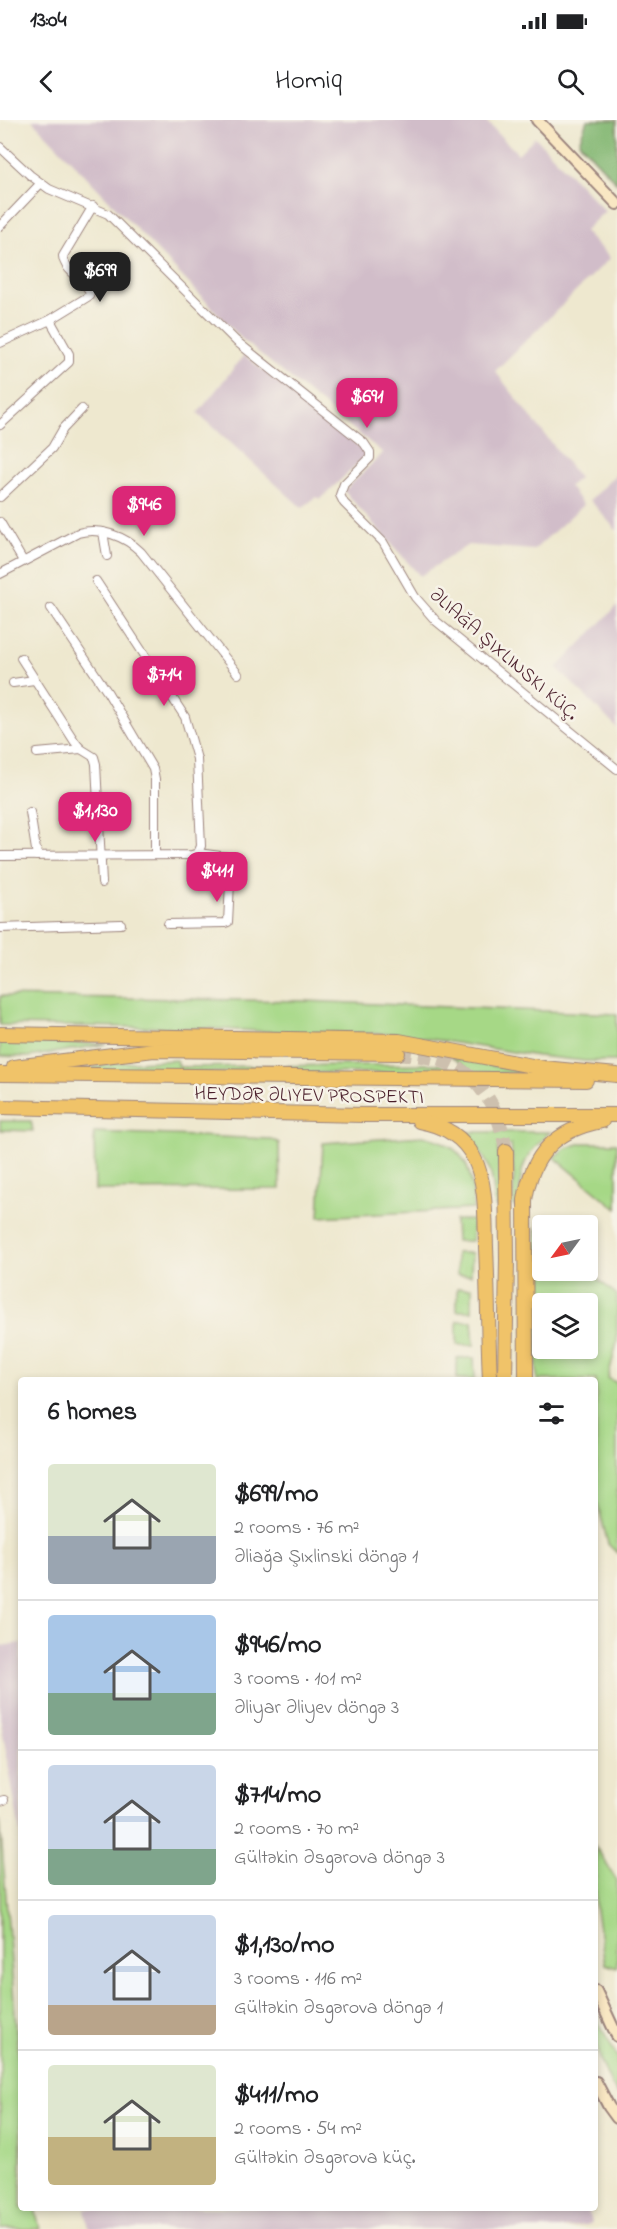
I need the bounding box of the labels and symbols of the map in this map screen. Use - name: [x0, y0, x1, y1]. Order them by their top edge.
- pin: $699: [64, 252, 136, 303]
- pin: $691: [331, 378, 403, 429]
- pin: $946: [108, 486, 180, 537]
- street label: ƏLIAĞA ŞIXLINSKI KÜÇ.: [422, 582, 585, 728]
- pin: $714: [128, 656, 200, 707]
- pin: $1,130: [46, 792, 144, 843]
- pin: $411: [181, 852, 253, 903]
- street label: HEYDƏR ƏLIYEV PROSPEKTI: [194, 1080, 424, 1113]
- north arrow: [532, 1215, 598, 1281]

